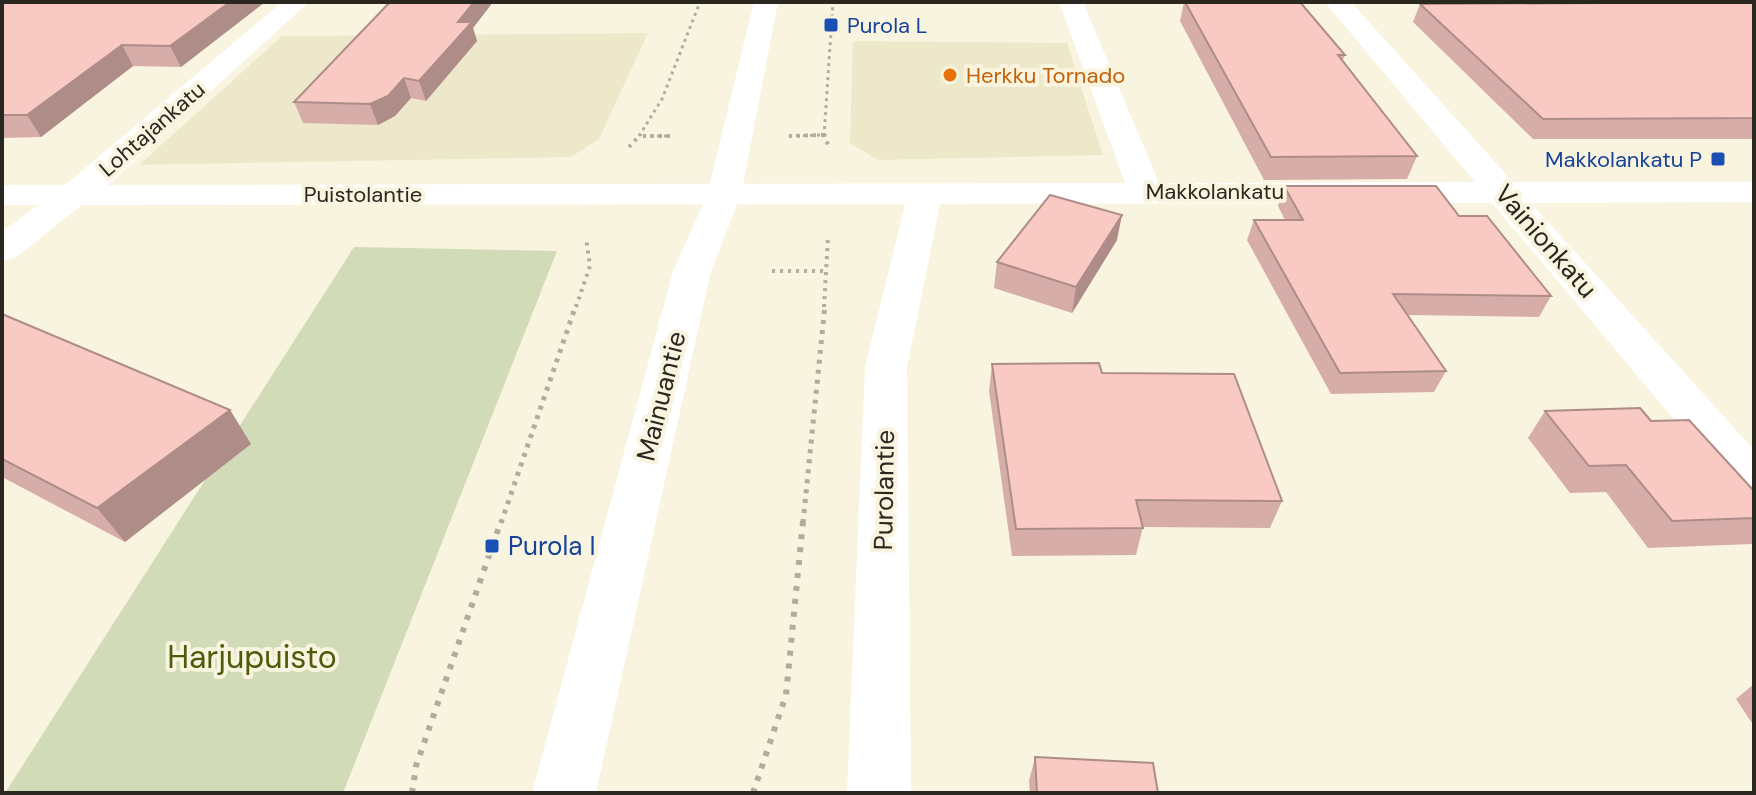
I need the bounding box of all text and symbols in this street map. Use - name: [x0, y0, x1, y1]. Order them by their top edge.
- place label: Purola L: [847, 11, 927, 40]
- marker: Purola L: [822, 16, 840, 34]
- place label: Herkku Tornado: [966, 61, 1125, 90]
- marker: Herkku Tornado: [941, 66, 959, 84]
- street label: Lohtajankatu: [93, 75, 211, 183]
- place label: Makkolankatu P: [1545, 145, 1702, 174]
- marker: Makkolankatu P: [1709, 150, 1727, 168]
- street label: Makkolankatu: [1146, 177, 1284, 206]
- street label: Vainionkatu: [1487, 177, 1605, 305]
- street label: Puistolantie: [304, 180, 422, 209]
- street label: Mainuantie: [628, 328, 694, 464]
- street label: Purolantie: [866, 429, 902, 551]
- place label: Purola I: [508, 529, 595, 563]
- marker: Purola I: [483, 537, 501, 555]
- park label: Harjupuisto: [167, 636, 337, 678]

